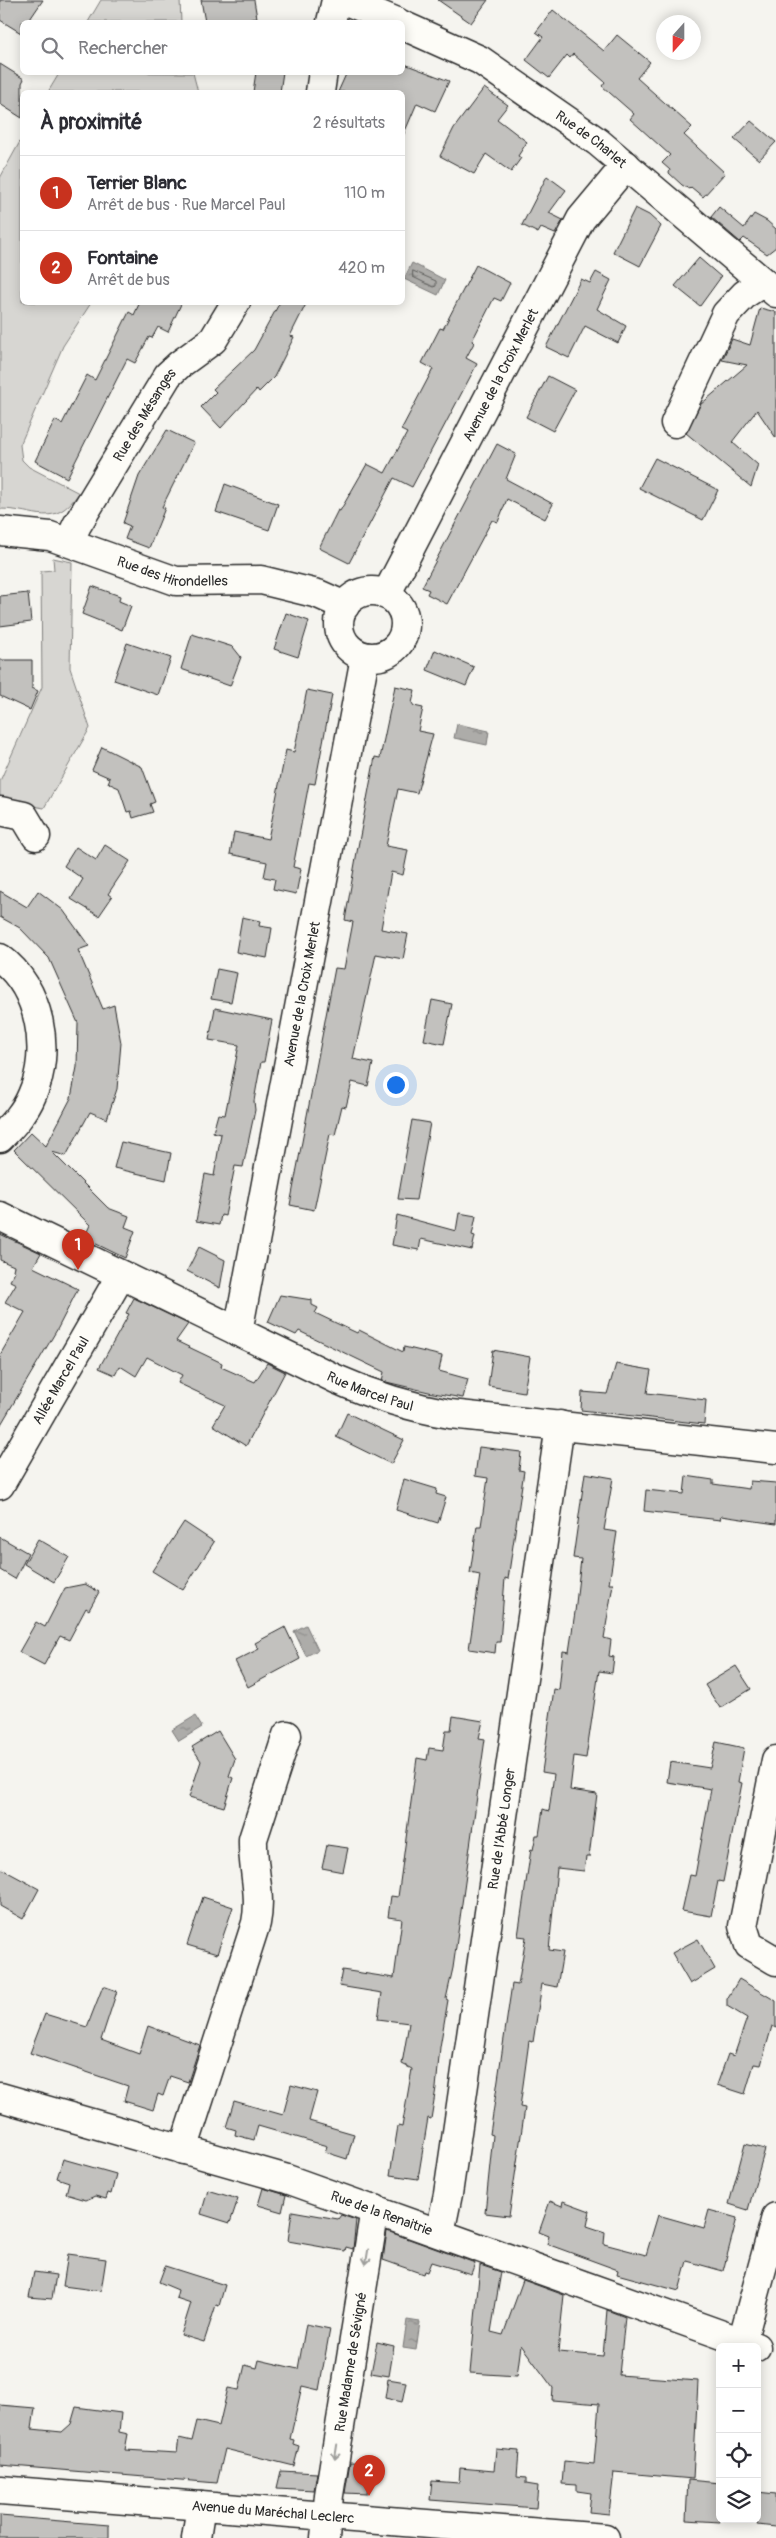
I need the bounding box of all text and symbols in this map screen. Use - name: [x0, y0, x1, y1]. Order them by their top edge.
- north arrow: [656, 15, 701, 60]
- search box: [20, 20, 405, 75]
- icon: search: [38, 34, 66, 62]
- text: Rechercher: [78, 36, 168, 60]
- street label: Rue de Charlet: [552, 107, 630, 172]
- text: À proximité: [40, 109, 143, 136]
- text: 2 résultats: [313, 113, 385, 133]
- text: Terrier Blanc: [87, 171, 187, 195]
- text: 1: [53, 183, 59, 203]
- text: 110 m: [344, 183, 385, 203]
- text: Arrêt de bus · Rue Marcel Paul: [87, 195, 286, 215]
- text: Fontaine: [87, 246, 158, 270]
- text: 2: [52, 258, 60, 278]
- text: 420 m: [338, 258, 385, 278]
- text: Arrêt de bus: [87, 270, 170, 290]
- street label: Avenue de la Croix Merlet: [459, 305, 542, 444]
- street label: Rue des Mésanges: [110, 364, 180, 465]
- street label: Rue des Hirondelles: [115, 553, 229, 590]
- street label: Avenue de la Croix Merlet: [280, 920, 324, 1068]
- your location: [383, 1072, 409, 1098]
- pin: 1: [62, 1229, 94, 1270]
- street label: Allée Marcel Paul: [29, 1333, 93, 1428]
- street label: Rue Marcel Paul: [324, 1368, 415, 1415]
- street label: Rue de l’Abbé Longer: [484, 1767, 519, 1891]
- street label: Rue de la Renaitrie: [328, 2187, 435, 2239]
- one-way arrow: [362, 2249, 372, 2265]
- street label: Rue Madame de Sévigné: [331, 2291, 371, 2433]
- map controls: [716, 2343, 761, 2523]
- button: +: [716, 2343, 761, 2388]
- button: −: [716, 2388, 761, 2433]
- button: locate: [716, 2433, 761, 2478]
- one-way arrow: [331, 2444, 341, 2460]
- pin: 2: [353, 2455, 385, 2496]
- button: layers: [716, 2478, 761, 2523]
- street label: Avenue du Maréchal Leclerc: [191, 2497, 355, 2527]

